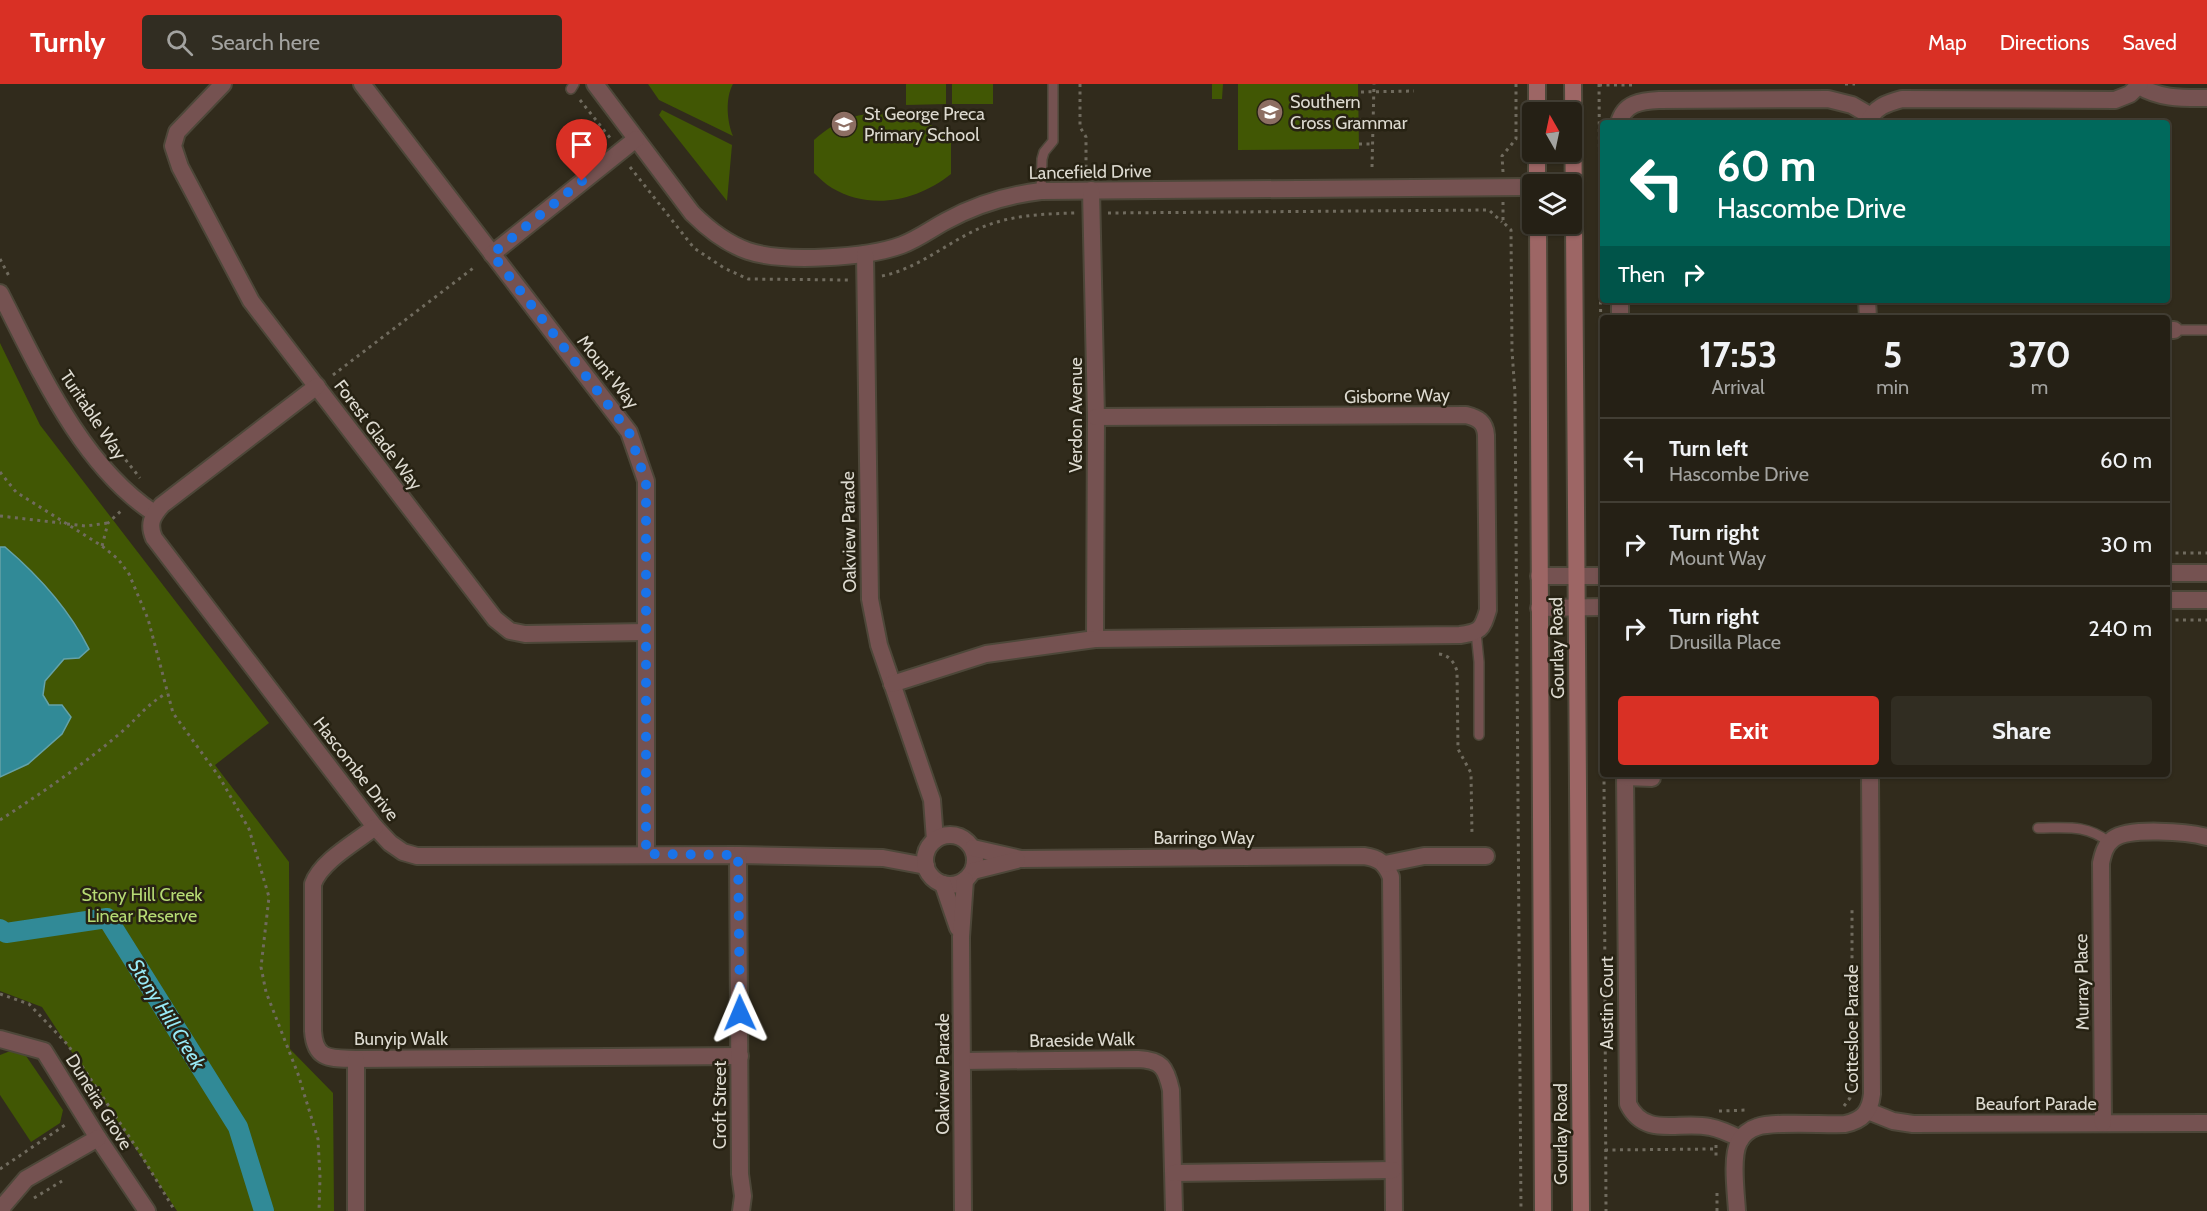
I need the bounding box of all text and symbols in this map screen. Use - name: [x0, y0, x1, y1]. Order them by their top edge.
- search box: [142, 15, 562, 69]
- text: Turnly: [30, 25, 106, 59]
- icon: search: [163, 26, 196, 59]
- text: Search here: [211, 29, 320, 56]
- text: Map: [1928, 30, 1967, 55]
- text: Directions: [2000, 30, 2089, 55]
- text: Saved: [2122, 30, 2177, 55]
- place label: Southern Cross Grammar: [1290, 91, 1408, 134]
- school or university icon: Southern Cross Grammar: [1255, 97, 1285, 127]
- north arrow: [1522, 102, 1582, 162]
- map controls: [1522, 102, 1582, 234]
- place label: St George Preca Primary School: [864, 103, 985, 146]
- school or university icon: St George Preca Primary School: [829, 109, 859, 139]
- pin: [556, 119, 607, 181]
- icon: arrive: [565, 128, 598, 161]
- text: 60 m: [1717, 140, 1816, 192]
- icon: left: [1618, 144, 1696, 222]
- street label: Lancefield Drive: [1029, 160, 1151, 184]
- button: layers: [1522, 174, 1582, 234]
- text: Hascombe Drive: [1717, 192, 1906, 225]
- icon: right: [1677, 258, 1710, 291]
- text: Then: [1618, 261, 1665, 288]
- street label: Mount Way: [572, 331, 644, 413]
- text: 17:53: [1699, 332, 1777, 376]
- text: 5: [1883, 332, 1902, 376]
- text: 370: [2008, 332, 2071, 376]
- street label: Verdon Avenue: [1065, 357, 1087, 473]
- street label: Turitable Way: [55, 366, 131, 464]
- street label: Forest Glade Way: [329, 375, 427, 495]
- text: Arrival: [1712, 375, 1765, 399]
- text: min: [1876, 375, 1909, 399]
- text: m: [2031, 375, 2048, 399]
- street label: Gisborne Way: [1344, 384, 1450, 408]
- text: Turn left: [1669, 435, 1748, 462]
- icon: left: [1618, 444, 1651, 477]
- text: 60 m: [2100, 447, 2152, 474]
- text: Hascombe Drive: [1669, 462, 1809, 486]
- street label: Oakview Parade: [837, 471, 861, 593]
- text: Turn right: [1669, 519, 1759, 546]
- icon: right: [1618, 528, 1651, 561]
- text: 30 m: [2100, 531, 2152, 558]
- text: Mount Way: [1669, 546, 1766, 570]
- street label: Gourlay Road: [1545, 597, 1569, 699]
- text: Turn right: [1669, 603, 1759, 630]
- icon: right: [1618, 612, 1651, 645]
- text: 240 m: [2088, 615, 2152, 642]
- text: Drusilla Place: [1669, 630, 1781, 654]
- button: Exit: [1618, 696, 1879, 765]
- button: Share: [1891, 696, 2152, 765]
- street label: Hascombe Drive: [309, 713, 403, 825]
- street label: Barringo Way: [1153, 827, 1255, 849]
- park label: Stony Hill Creek Linear Reserve: [82, 884, 203, 927]
- street label: Murray Place: [2070, 933, 2094, 1031]
- water label: Stony Hill Creek: [124, 954, 211, 1075]
- street label: Austin Court: [1596, 956, 1618, 1050]
- street label: Cottesloe Parade: [1841, 965, 1863, 1093]
- position arrow: [708, 981, 772, 1045]
- street label: Oakview Parade: [932, 1013, 954, 1135]
- street label: Bunyip Walk: [354, 1028, 449, 1050]
- street label: Braeside Walk: [1029, 1028, 1136, 1052]
- street label: Duneira Grove: [61, 1050, 137, 1154]
- street label: Croft Street: [709, 1061, 731, 1149]
- street label: Gourlay Road: [1550, 1083, 1572, 1185]
- street label: Beaufort Parade: [1975, 1093, 2097, 1115]

